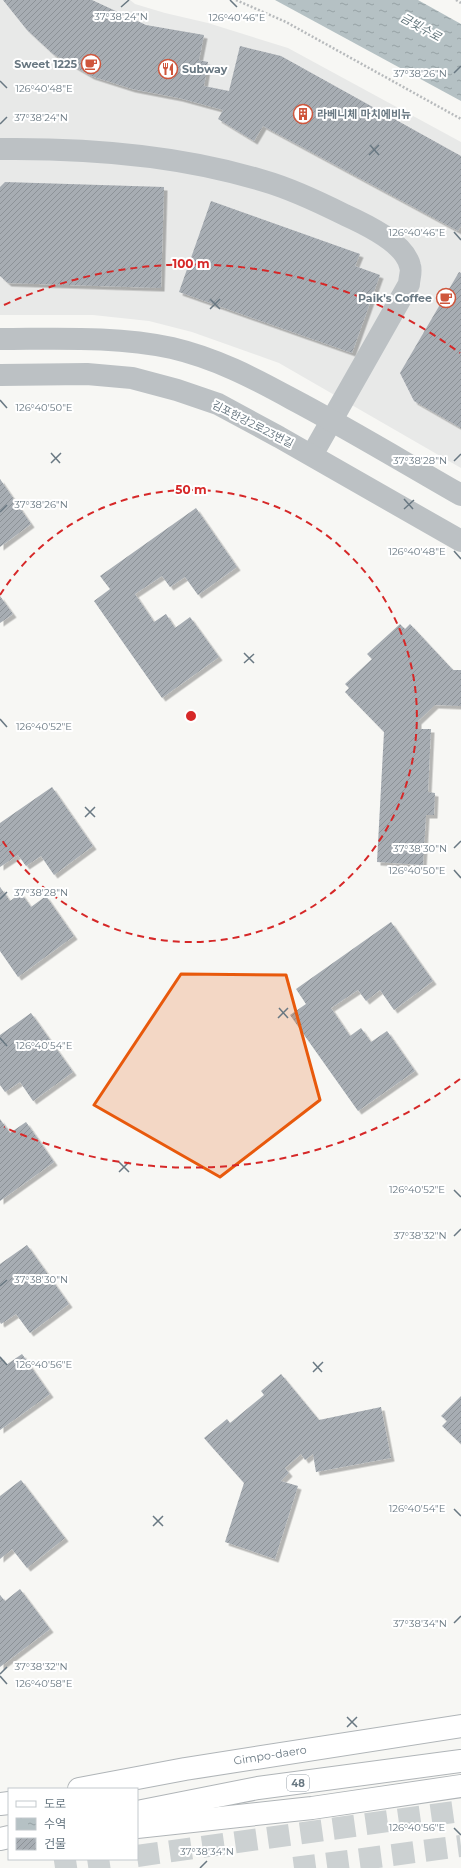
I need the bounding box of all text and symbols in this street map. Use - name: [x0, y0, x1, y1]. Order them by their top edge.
- text: 37°38'24"N: [94, 10, 148, 23]
- water label: 금빛수로: [398, 10, 445, 45]
- text: 126°40'46"E: [209, 11, 266, 24]
- cafe icon: Sweet 1225: [80, 53, 102, 75]
- place label: Sweet 1225: [14, 57, 77, 71]
- restaurant icon: Subway: [157, 58, 179, 80]
- place label: Subway: [182, 62, 228, 76]
- text: 37°38'26"N: [393, 67, 447, 80]
- text: 126°40'48"E: [15, 82, 73, 95]
- building icon: 라베니체 마치에비뉴: [292, 103, 314, 125]
- place label: 라베니체 마치에비뉴: [317, 107, 411, 121]
- text: 37°38'24"N: [14, 111, 68, 124]
- text: 126°40'46"E: [389, 226, 446, 239]
- text: 100 m: [173, 256, 209, 271]
- cafe icon: Paik's Coffee: [435, 287, 457, 309]
- place label: Paik's Coffee: [358, 291, 432, 305]
- street label: 김포한강2로23번길: [210, 397, 296, 451]
- text: 126°40'50"E: [15, 401, 73, 414]
- text: 37°38'28"N: [393, 454, 447, 467]
- text: 50 m: [175, 482, 207, 497]
- text: 37°38'26"N: [14, 498, 68, 511]
- text: 126°40'48"E: [388, 545, 446, 558]
- centre of rings: [184, 709, 198, 723]
- text: 126°40'52"E: [16, 720, 72, 733]
- text: 37°38'30"N: [393, 842, 447, 855]
- text: 126°40'50"E: [388, 864, 446, 877]
- text: 37°38'28"N: [14, 886, 68, 899]
- text: 126°40'54"E: [16, 1039, 73, 1052]
- text: 126°40'52"E: [389, 1183, 445, 1196]
- text: 37°38'32"N: [393, 1229, 447, 1242]
- text: 37°38'30"N: [14, 1273, 68, 1286]
- text: 126°40'56"E: [16, 1358, 73, 1371]
- text: 126°40'54"E: [389, 1502, 446, 1515]
- text: 37°38'34"N: [393, 1617, 447, 1630]
- text: 37°38'32"N: [14, 1660, 68, 1673]
- text: 126°40'58"E: [16, 1677, 73, 1690]
- street label: Gimpo-daero: [233, 1742, 308, 1768]
- road number: 48: [287, 1775, 309, 1791]
- legend: [8, 1788, 138, 1860]
- text: 도로: [44, 1796, 66, 1811]
- text: 수역: [44, 1816, 66, 1831]
- text: 126°40'56"E: [389, 1821, 446, 1834]
- text: 건물: [44, 1836, 66, 1851]
- text: 37°38'34"N: [180, 1845, 234, 1858]

